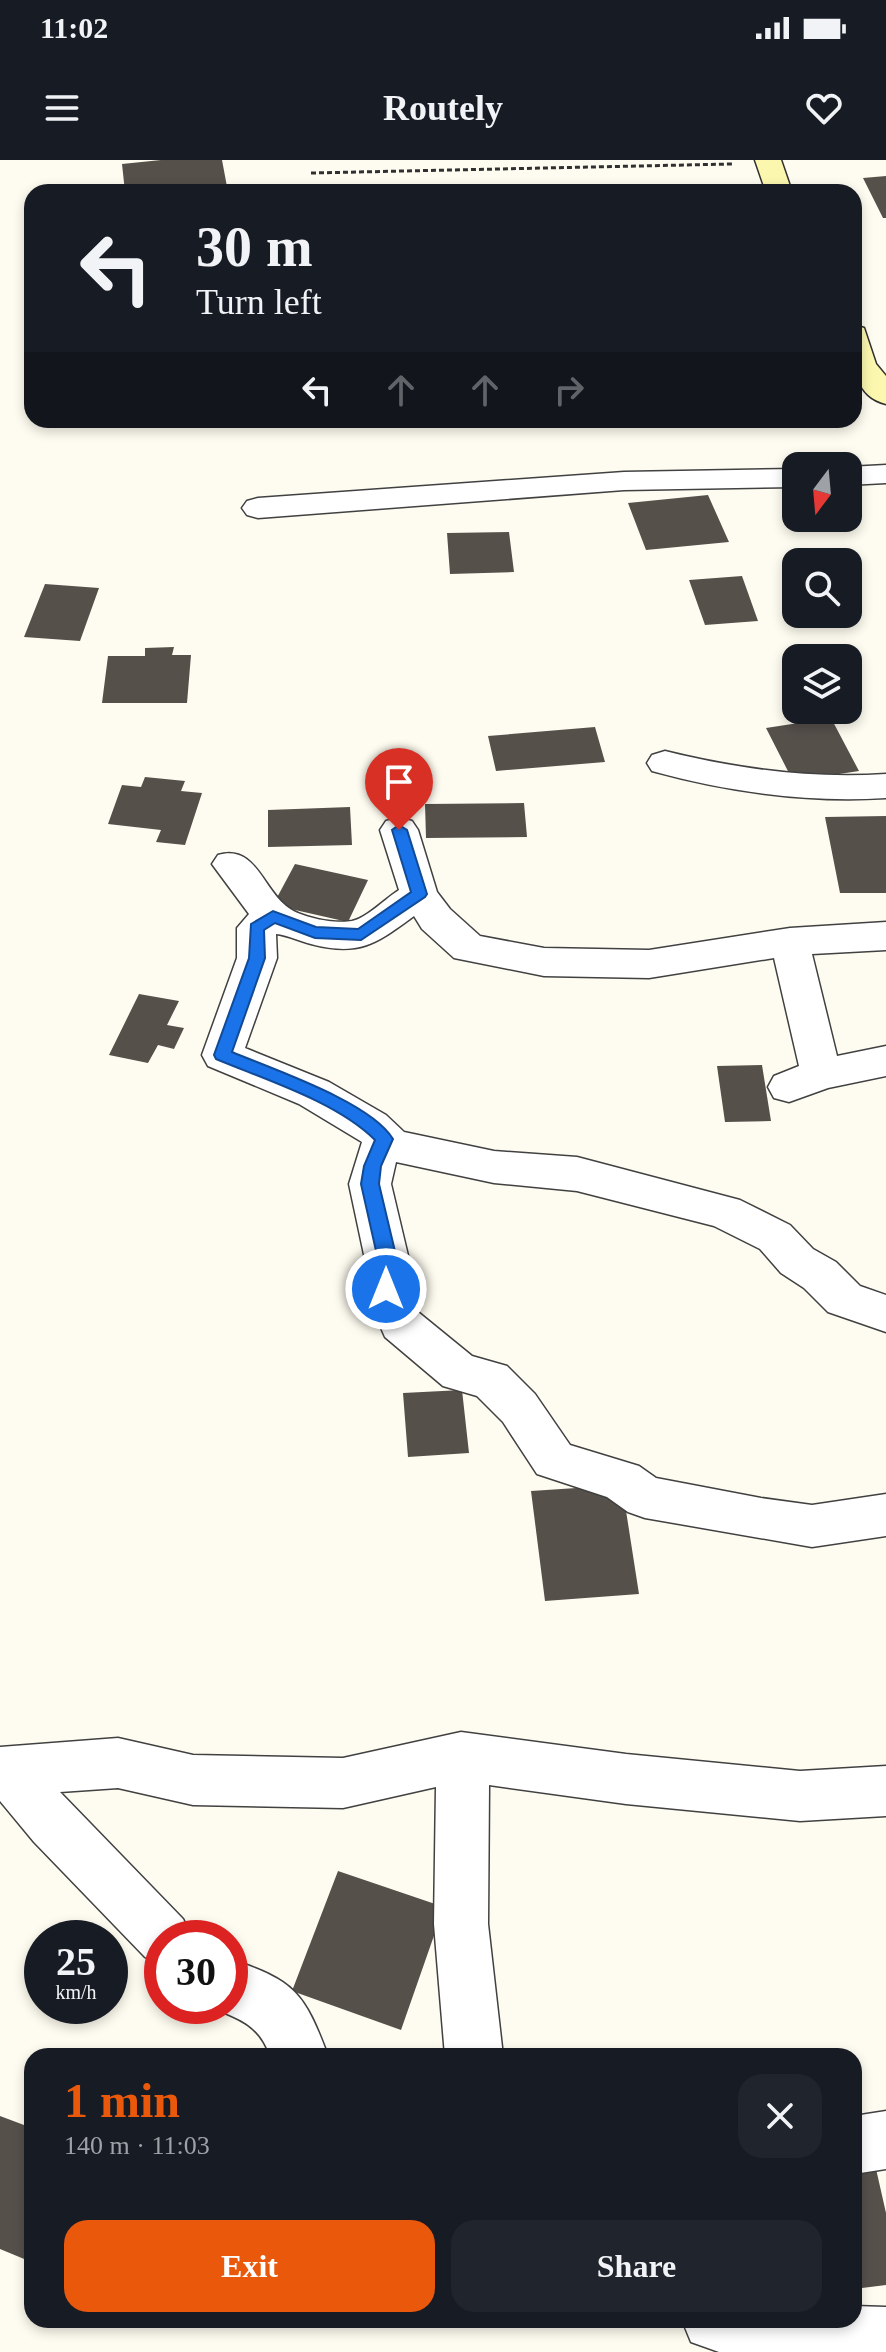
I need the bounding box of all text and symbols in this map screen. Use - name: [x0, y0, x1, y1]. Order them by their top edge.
- text: 11:02: [40, 11, 108, 44]
- icon: menu: [40, 86, 84, 130]
- icon: heart: [802, 86, 846, 130]
- text: Routely: [383, 88, 503, 128]
- icon: left: [64, 216, 168, 320]
- text: 30 m: [196, 216, 313, 278]
- text: Turn left: [196, 282, 322, 322]
- icon: left: [295, 368, 339, 412]
- icon: ahead: [379, 368, 423, 412]
- icon: ahead: [463, 368, 507, 412]
- icon: right: [547, 368, 591, 412]
- north arrow: [782, 452, 862, 532]
- map controls: [782, 452, 862, 724]
- button: search: [782, 548, 862, 628]
- button: layers: [782, 644, 862, 724]
- pin: [365, 748, 433, 830]
- icon: arrive: [377, 760, 421, 804]
- position arrow: [344, 1247, 428, 1331]
- speed limit sign: 30: [144, 1920, 248, 2024]
- text: 25: [56, 1939, 96, 1984]
- text: km/h: [55, 1981, 97, 2003]
- text: 1 min: [64, 2074, 180, 2127]
- button: close: [738, 2074, 822, 2158]
- text: 140 m · 11:03: [64, 2131, 210, 2160]
- button: Exit: [64, 2220, 435, 2312]
- button: Share: [451, 2220, 822, 2312]

